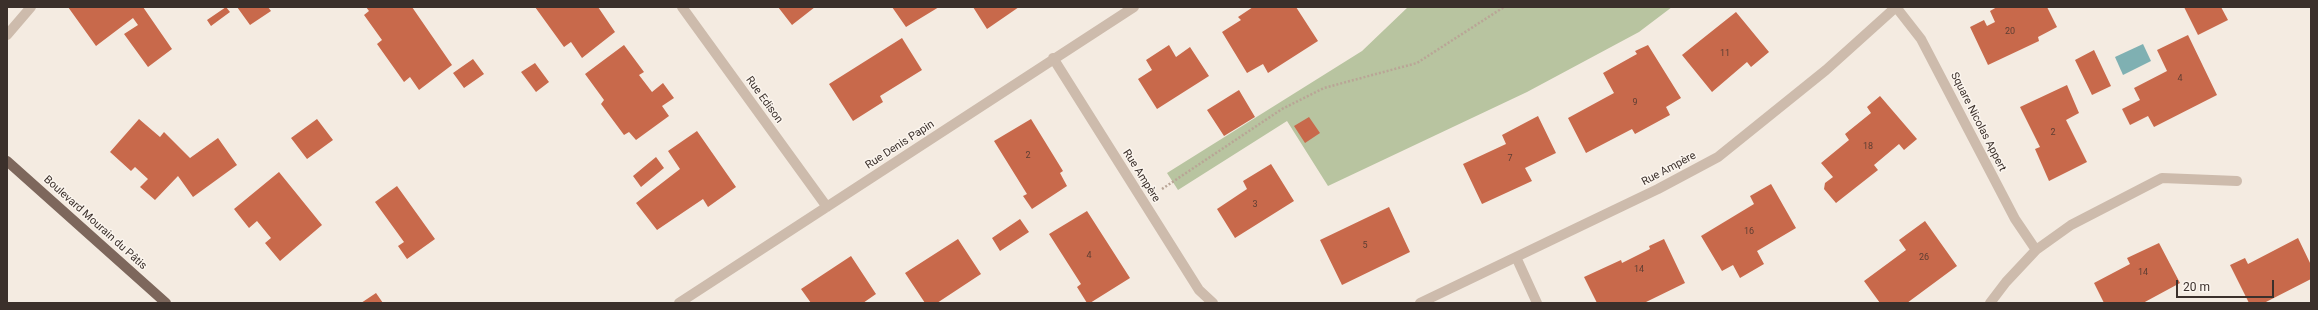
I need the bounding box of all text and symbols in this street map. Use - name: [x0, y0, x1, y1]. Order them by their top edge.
- house number: 20: [2005, 27, 2015, 37]
- house number: 11: [1720, 49, 1730, 59]
- street label: Square Nicolas Appert: [1947, 70, 2009, 174]
- street label: Rue Edison: [743, 74, 785, 126]
- house number: 4: [2177, 74, 2183, 84]
- house number: 9: [1632, 98, 1638, 108]
- street label: Rue Denis Papin: [863, 118, 937, 172]
- house number: 2: [2050, 128, 2056, 138]
- house number: 18: [1863, 142, 1873, 152]
- street label: Rue Ampère: [1120, 147, 1162, 205]
- street label: Rue Ampère: [1640, 149, 1698, 189]
- house number: 2: [1025, 151, 1031, 161]
- house number: 7: [1507, 154, 1513, 164]
- street label: Boulevard Mourain du Pâtis: [41, 173, 149, 273]
- house number: 3: [1252, 200, 1258, 210]
- house number: 16: [1744, 227, 1754, 237]
- house number: 5: [1362, 241, 1368, 251]
- house number: 4: [1086, 251, 1092, 261]
- house number: 26: [1919, 253, 1929, 263]
- house number: 14: [1634, 265, 1644, 275]
- house number: 14: [2138, 268, 2148, 278]
- scale bar: [2178, 272, 2276, 298]
- text: 20 m: [2183, 280, 2210, 294]

